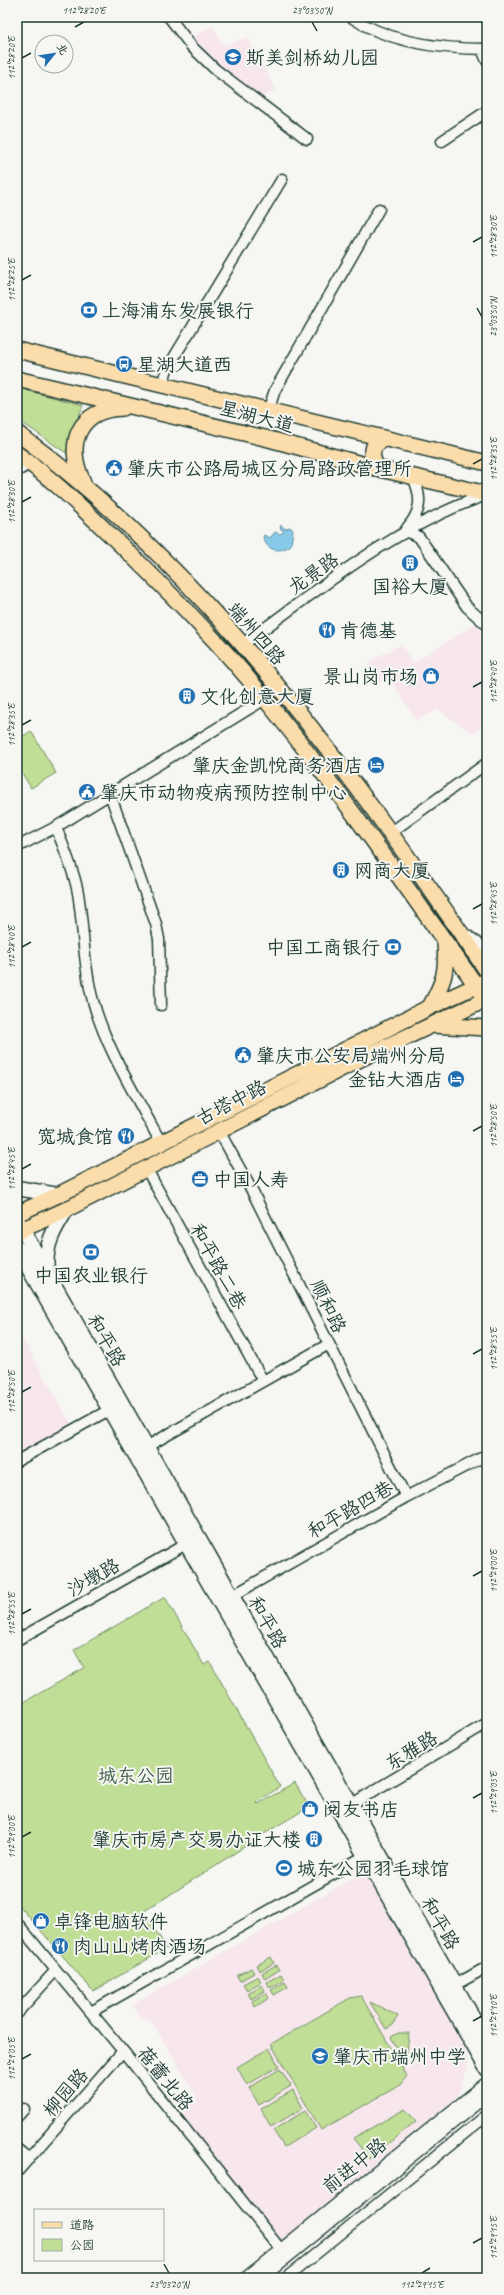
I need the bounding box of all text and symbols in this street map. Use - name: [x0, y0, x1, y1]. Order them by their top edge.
- text: 112°28'20"E: [62, 4, 107, 17]
- text: 23°03'50"N: [292, 4, 334, 17]
- north arrow: [34, 34, 74, 74]
- text: 112°28'20"E: [5, 35, 18, 80]
- text: 北: [54, 41, 71, 57]
- place label: 斯美剑桥幼儿园: [246, 46, 379, 70]
- school or university icon: 斯美剑桥幼儿园: [223, 47, 243, 67]
- text: 112°28'30"E: [487, 214, 500, 259]
- text: 112°28'25"E: [5, 257, 18, 302]
- text: 23°03'50"N: [487, 295, 500, 337]
- place label: 上海浦东发展银行: [102, 299, 254, 323]
- bank icon: 上海浦东发展银行: [79, 300, 99, 320]
- place label: 星湖大道西: [137, 353, 232, 377]
- bus stop icon: 星湖大道西: [114, 354, 134, 374]
- street label: 星湖大道: [217, 396, 297, 438]
- text: 112°28'35"E: [487, 436, 500, 481]
- place label: 肇庆市公路局城区分局路政管理所: [127, 457, 412, 481]
- public building icon: 肇庆市公路局城区分局路政管理所: [104, 458, 124, 478]
- text: 112°28'30"E: [5, 479, 18, 524]
- street label: 龙景路: [283, 548, 344, 600]
- building icon: 国裕大厦: [400, 553, 420, 573]
- place label: 国裕大厦: [372, 575, 448, 599]
- street label: 端州四路: [222, 597, 290, 670]
- place label: 肯德基: [340, 619, 397, 643]
- restaurant icon: 肯德基: [317, 620, 337, 640]
- text: 112°28'40"E: [487, 659, 500, 704]
- place label: 景山岗市场: [323, 665, 418, 689]
- shop icon: 景山岗市场: [421, 666, 441, 686]
- place label: 文化创意大厦: [200, 685, 314, 709]
- building icon: 文化创意大厦: [177, 686, 197, 706]
- text: 112°28'35"E: [5, 702, 18, 747]
- place label: 肇庆金凯悦商务酒店: [192, 754, 363, 778]
- hotel icon: 肇庆金凯悦商务酒店: [366, 755, 386, 775]
- place label: 肇庆市动物疫病预防控制中心: [100, 781, 347, 805]
- public building icon: 肇庆市动物疫病预防控制中心: [77, 782, 97, 802]
- place label: 网商大厦: [354, 859, 430, 883]
- building icon: 网商大厦: [331, 860, 351, 880]
- text: 112°28'45"E: [487, 881, 500, 926]
- text: 112°28'40"E: [5, 924, 18, 969]
- place label: 中国工商银行: [266, 936, 380, 960]
- bank icon: 中国工商银行: [383, 937, 403, 957]
- place label: 肇庆市公安局端州分局: [256, 1044, 446, 1068]
- public building icon: 肇庆市公安局端州分局: [233, 1045, 253, 1065]
- place label: 金钻大酒店: [348, 1068, 443, 1092]
- hotel icon: 金钻大酒店: [446, 1069, 466, 1089]
- street label: 古塔中路: [192, 1075, 271, 1131]
- text: 112°28'50"E: [487, 1103, 500, 1148]
- place label: 宽城食馆: [37, 1125, 113, 1149]
- restaurant icon: 宽城食馆: [116, 1126, 136, 1146]
- text: 112°28'45"E: [5, 1146, 18, 1191]
- place label: 中国人寿: [213, 1168, 289, 1192]
- office icon: 中国人寿: [190, 1169, 210, 1189]
- street label: 和平路二巷: [185, 1219, 252, 1314]
- bank icon: 中国农业银行: [81, 1242, 101, 1262]
- place label: 中国农业银行: [34, 1264, 148, 1288]
- street label: 顺和路: [305, 1276, 351, 1337]
- street label: 和平路: [81, 1310, 131, 1371]
- text: 112°28'55"E: [487, 1326, 500, 1371]
- text: 112°28'50"E: [5, 1369, 18, 1414]
- street label: 和平路四巷: [303, 1476, 398, 1544]
- text: 112°29'00"E: [487, 1548, 500, 1593]
- street label: 沙墩路: [63, 1553, 124, 1603]
- text: 112°28'55"E: [5, 1591, 18, 1636]
- street label: 和平路: [242, 1592, 292, 1653]
- street label: 东雅路: [381, 1726, 442, 1776]
- park label: 城东公园: [98, 1764, 174, 1788]
- text: 112°29'05"E: [487, 1770, 500, 1815]
- place label: 阅友书店: [323, 1798, 399, 1822]
- shop icon: 阅友书店: [300, 1799, 320, 1819]
- text: 112°29'00"E: [5, 1814, 18, 1859]
- place label: 肇庆市房产交易办证大楼: [92, 1828, 301, 1852]
- building icon: 肇庆市房产交易办证大楼: [304, 1829, 324, 1849]
- place label: 城东公园羽毛球馆: [297, 1857, 449, 1881]
- sports icon: 城东公园羽毛球馆: [274, 1858, 294, 1878]
- street label: 和平路: [415, 1893, 465, 1954]
- place label: 卓锋电脑软件: [54, 1910, 168, 1934]
- shop icon: 卓锋电脑软件: [31, 1911, 51, 1931]
- place label: 肉山山烤肉酒场: [73, 1935, 206, 1959]
- restaurant icon: 肉山山烤肉酒场: [50, 1936, 70, 1956]
- text: 112°29'10"E: [487, 1993, 500, 2038]
- text: 112°29'05"E: [5, 2036, 18, 2081]
- street label: 蓓蕾北路: [132, 2042, 198, 2116]
- place label: 肇庆市端州中学: [333, 2045, 466, 2069]
- school or university icon: 肇庆市端州中学: [310, 2046, 330, 2066]
- street label: 柳园路: [38, 2063, 94, 2122]
- street label: 前进中路: [318, 2133, 392, 2199]
- legend: [34, 2209, 164, 2261]
- text: 112°29'15"E: [487, 2215, 500, 2260]
- text: 道路: [70, 2217, 94, 2233]
- text: 公园: [70, 2237, 94, 2253]
- text: 23°03'20"N: [149, 2278, 191, 2291]
- text: 112°29'15"E: [400, 2278, 445, 2291]

